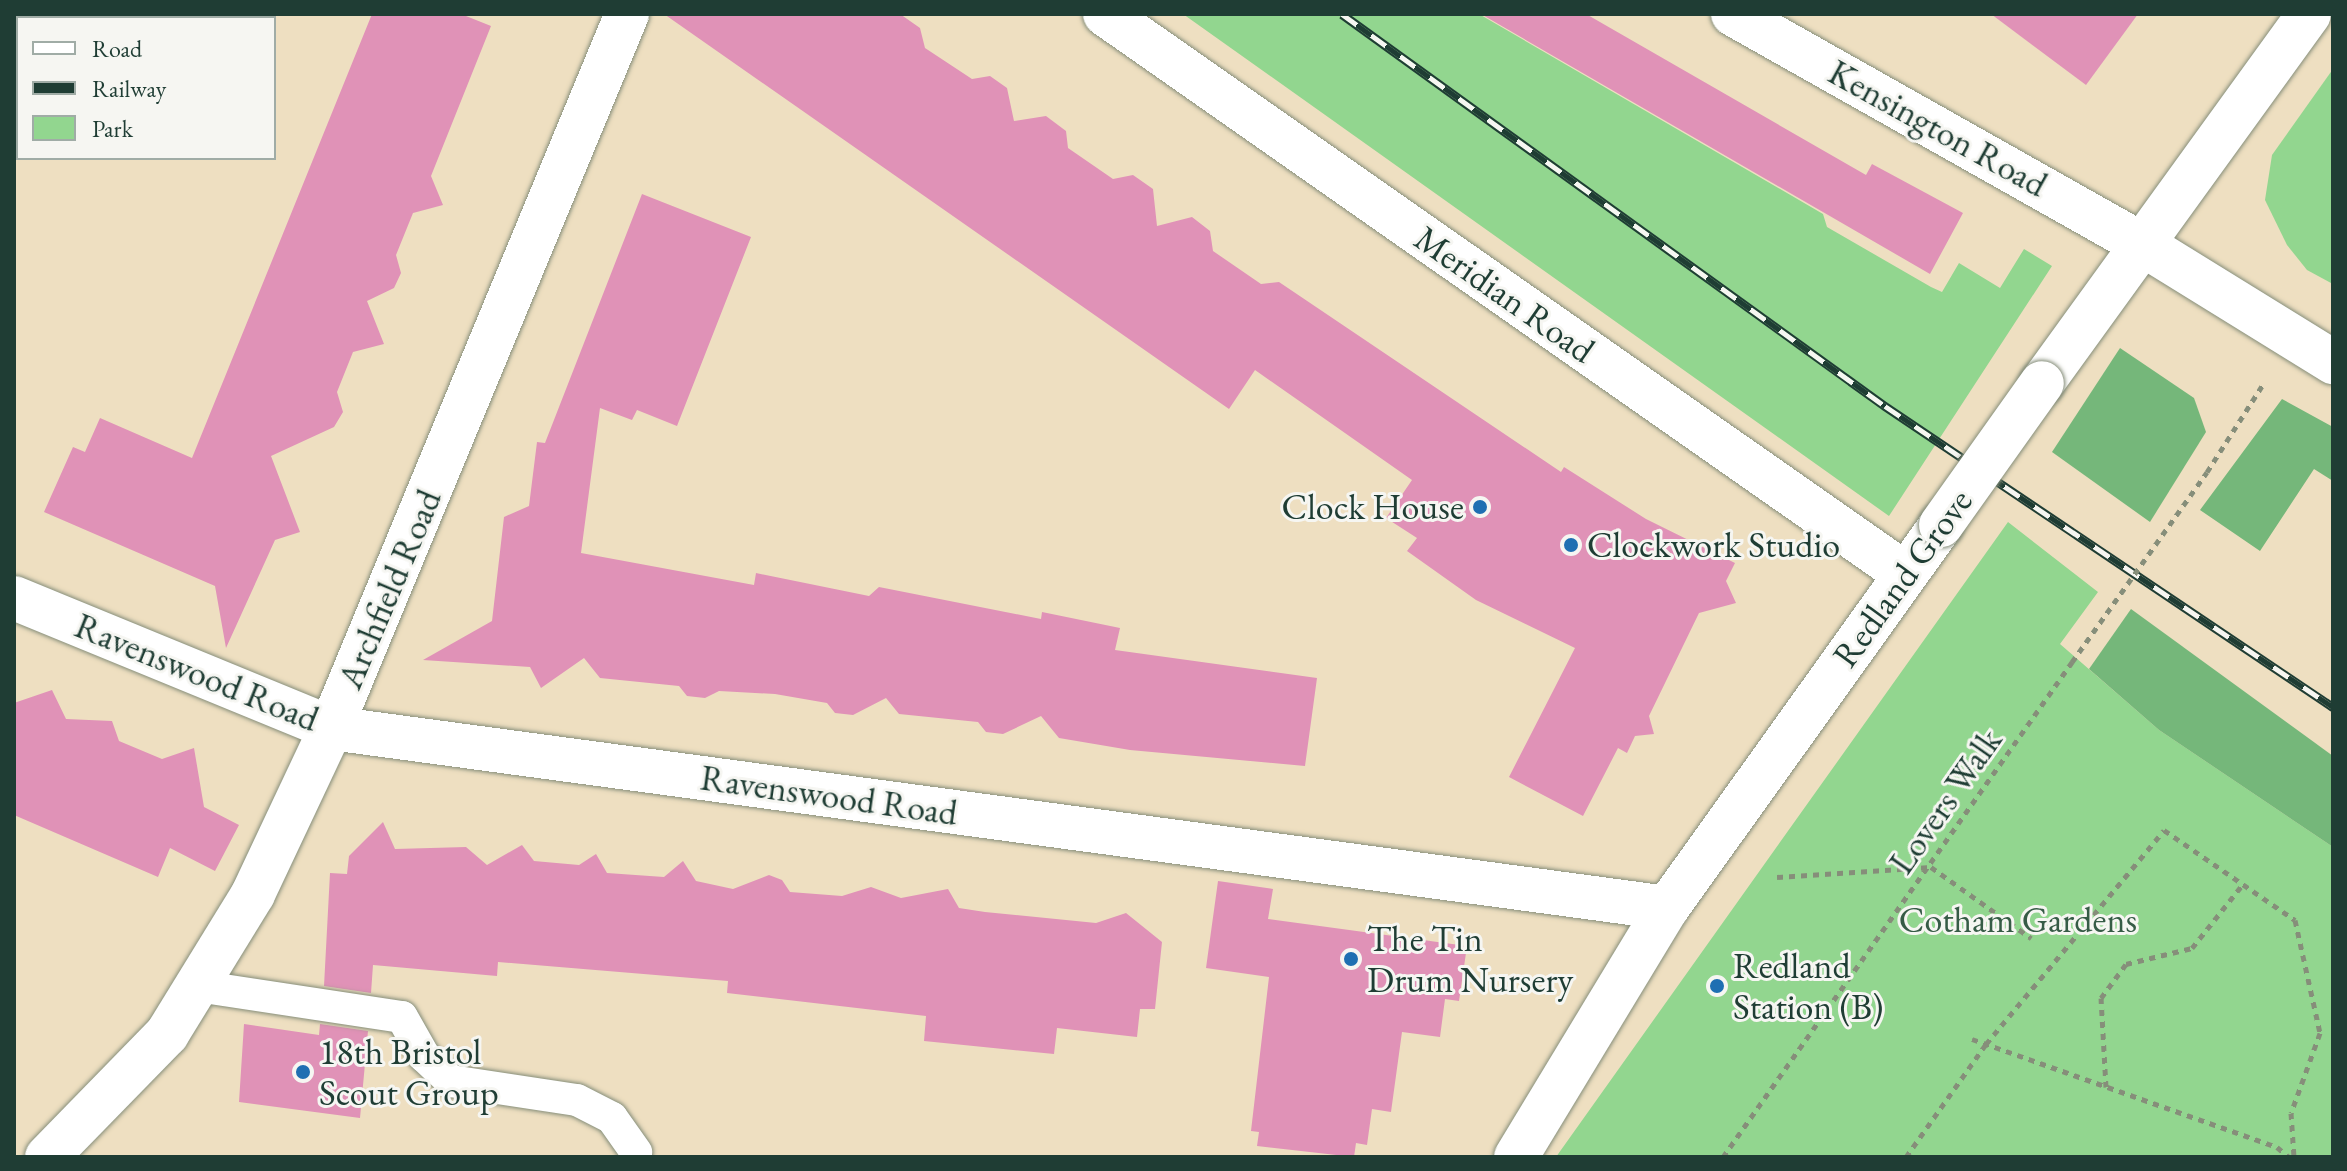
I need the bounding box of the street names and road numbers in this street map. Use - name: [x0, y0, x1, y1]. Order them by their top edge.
- street label: Kensington Road: [1821, 50, 2055, 206]
- street label: Meridian Road: [1407, 216, 1603, 372]
- street label: Redland Grove: [1823, 481, 1981, 675]
- street label: Archfield Road: [328, 483, 450, 695]
- street label: Ravenswood Road: [69, 603, 325, 741]
- street label: Lovers Walk: [1879, 720, 2011, 882]
- street label: Ravenswood Road: [698, 756, 960, 834]

